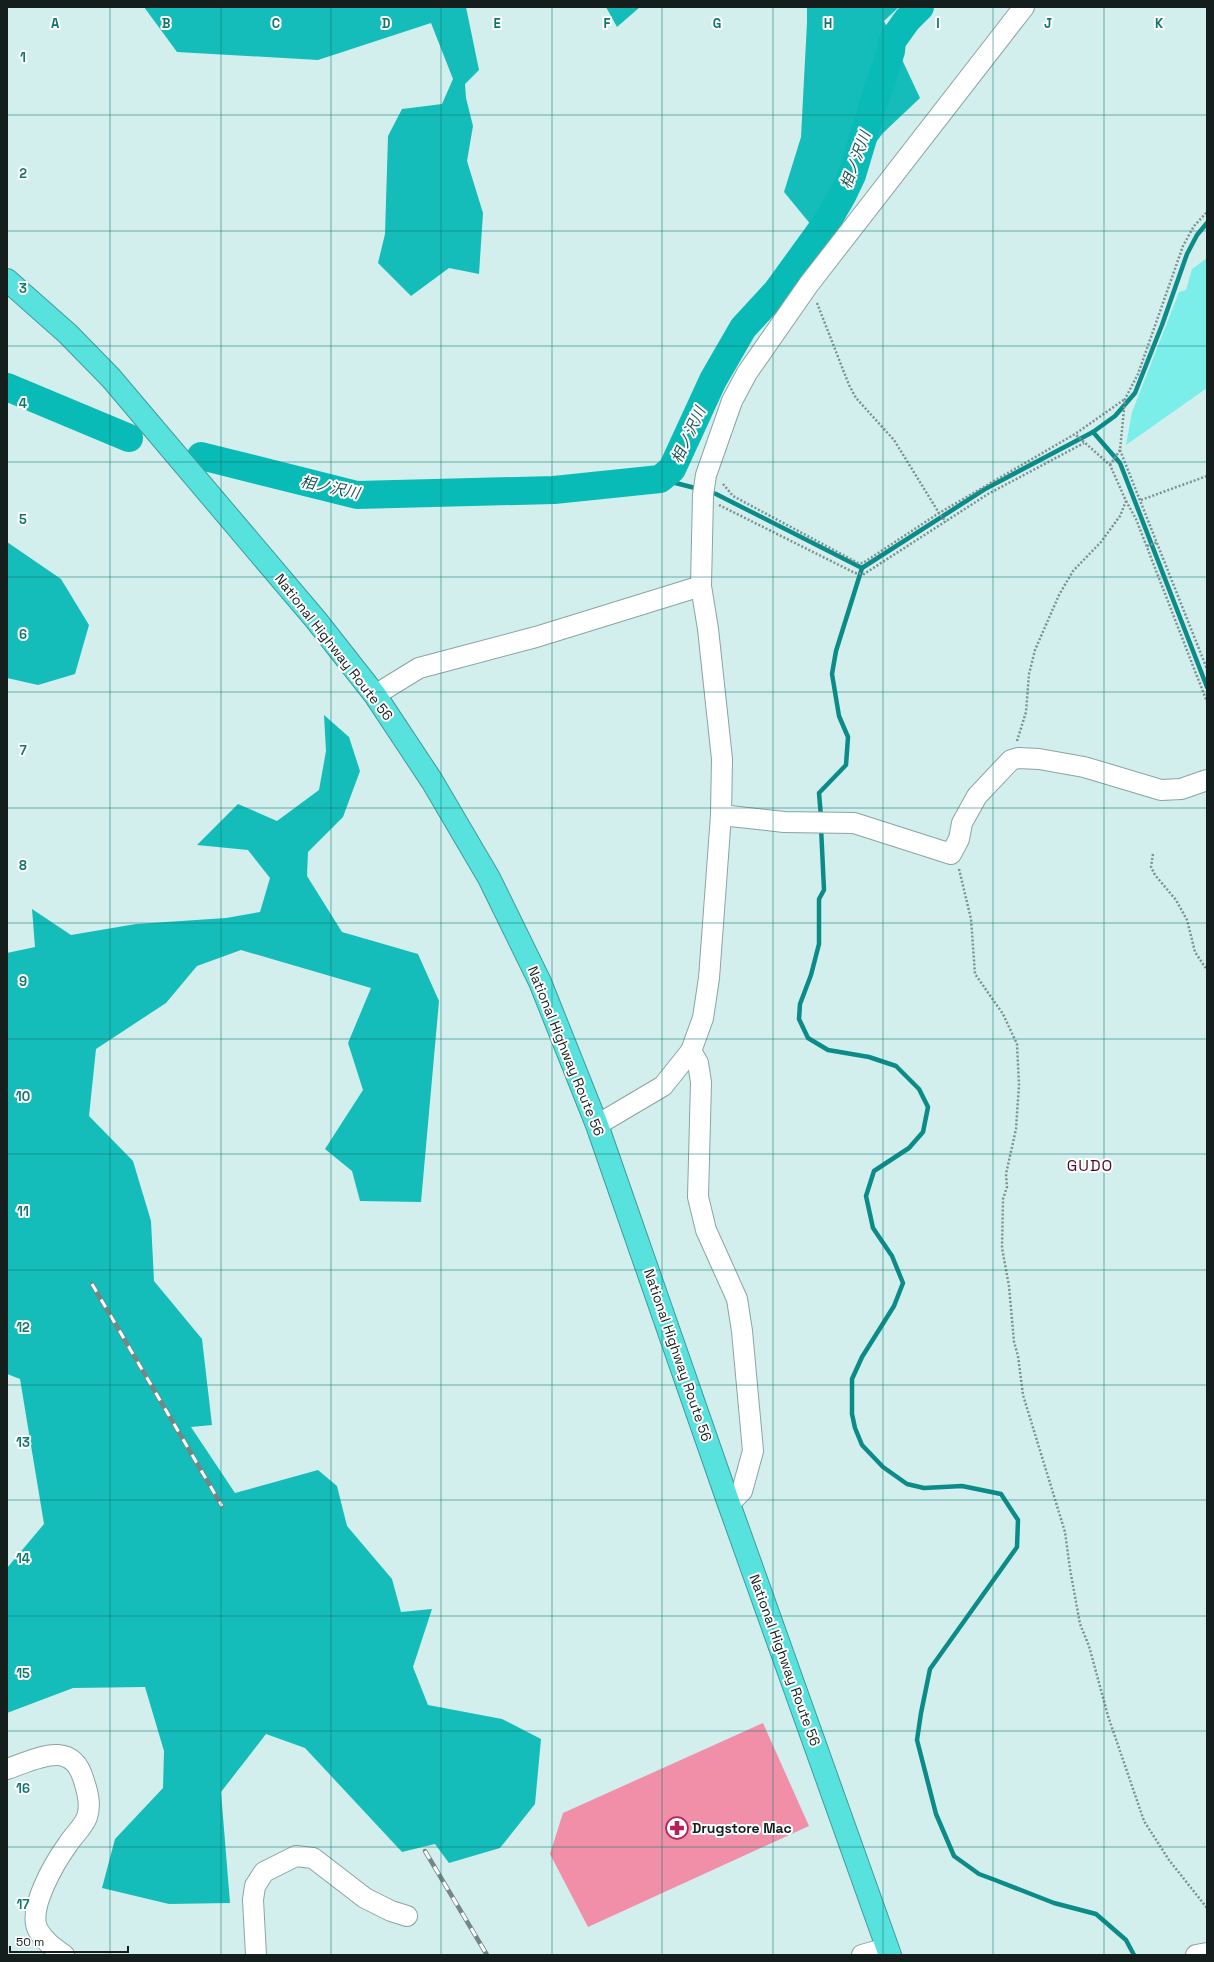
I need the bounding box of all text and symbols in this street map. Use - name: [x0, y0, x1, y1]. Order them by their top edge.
- text: A: [51, 15, 60, 32]
- text: B: [162, 15, 171, 32]
- text: C: [272, 15, 280, 32]
- text: D: [382, 15, 391, 32]
- text: E: [493, 15, 501, 32]
- text: F: [604, 15, 611, 32]
- text: G: [713, 15, 721, 32]
- text: H: [824, 15, 832, 32]
- text: I: [936, 15, 940, 32]
- text: J: [1044, 15, 1052, 32]
- text: K: [1155, 15, 1164, 32]
- text: 1: [20, 49, 26, 66]
- water label: 相ノ沢川: [836, 127, 875, 191]
- text: 2: [19, 165, 27, 182]
- text: 3: [19, 280, 27, 297]
- text: 4: [19, 395, 27, 412]
- water label: 相ノ沢川: [667, 402, 710, 466]
- water label: 相ノ沢川: [299, 471, 363, 503]
- text: 5: [19, 511, 27, 528]
- street label: National Highway Route 56: [271, 570, 397, 724]
- text: 6: [19, 626, 27, 643]
- text: 7: [19, 742, 27, 759]
- text: 8: [19, 857, 27, 874]
- street label: National Highway Route 56: [524, 964, 608, 1138]
- text: 9: [19, 973, 27, 990]
- text: 10: [16, 1088, 30, 1105]
- district label: GUDO: [1067, 1155, 1113, 1176]
- text: 11: [17, 1203, 29, 1220]
- street label: National Highway Route 56: [640, 1266, 716, 1444]
- text: 12: [16, 1319, 30, 1336]
- text: 13: [16, 1434, 30, 1451]
- text: 14: [16, 1550, 30, 1567]
- street label: National Highway Route 56: [746, 1572, 824, 1748]
- text: 15: [16, 1665, 30, 1682]
- text: 16: [16, 1780, 30, 1797]
- pharmacy icon: Drugstore Mac: [664, 1815, 690, 1841]
- place label: Drugstore Mac: [692, 1819, 792, 1837]
- text: 17: [16, 1896, 30, 1913]
- scale bar: [10, 1928, 128, 1954]
- text: 50 m: [16, 1934, 44, 1950]

